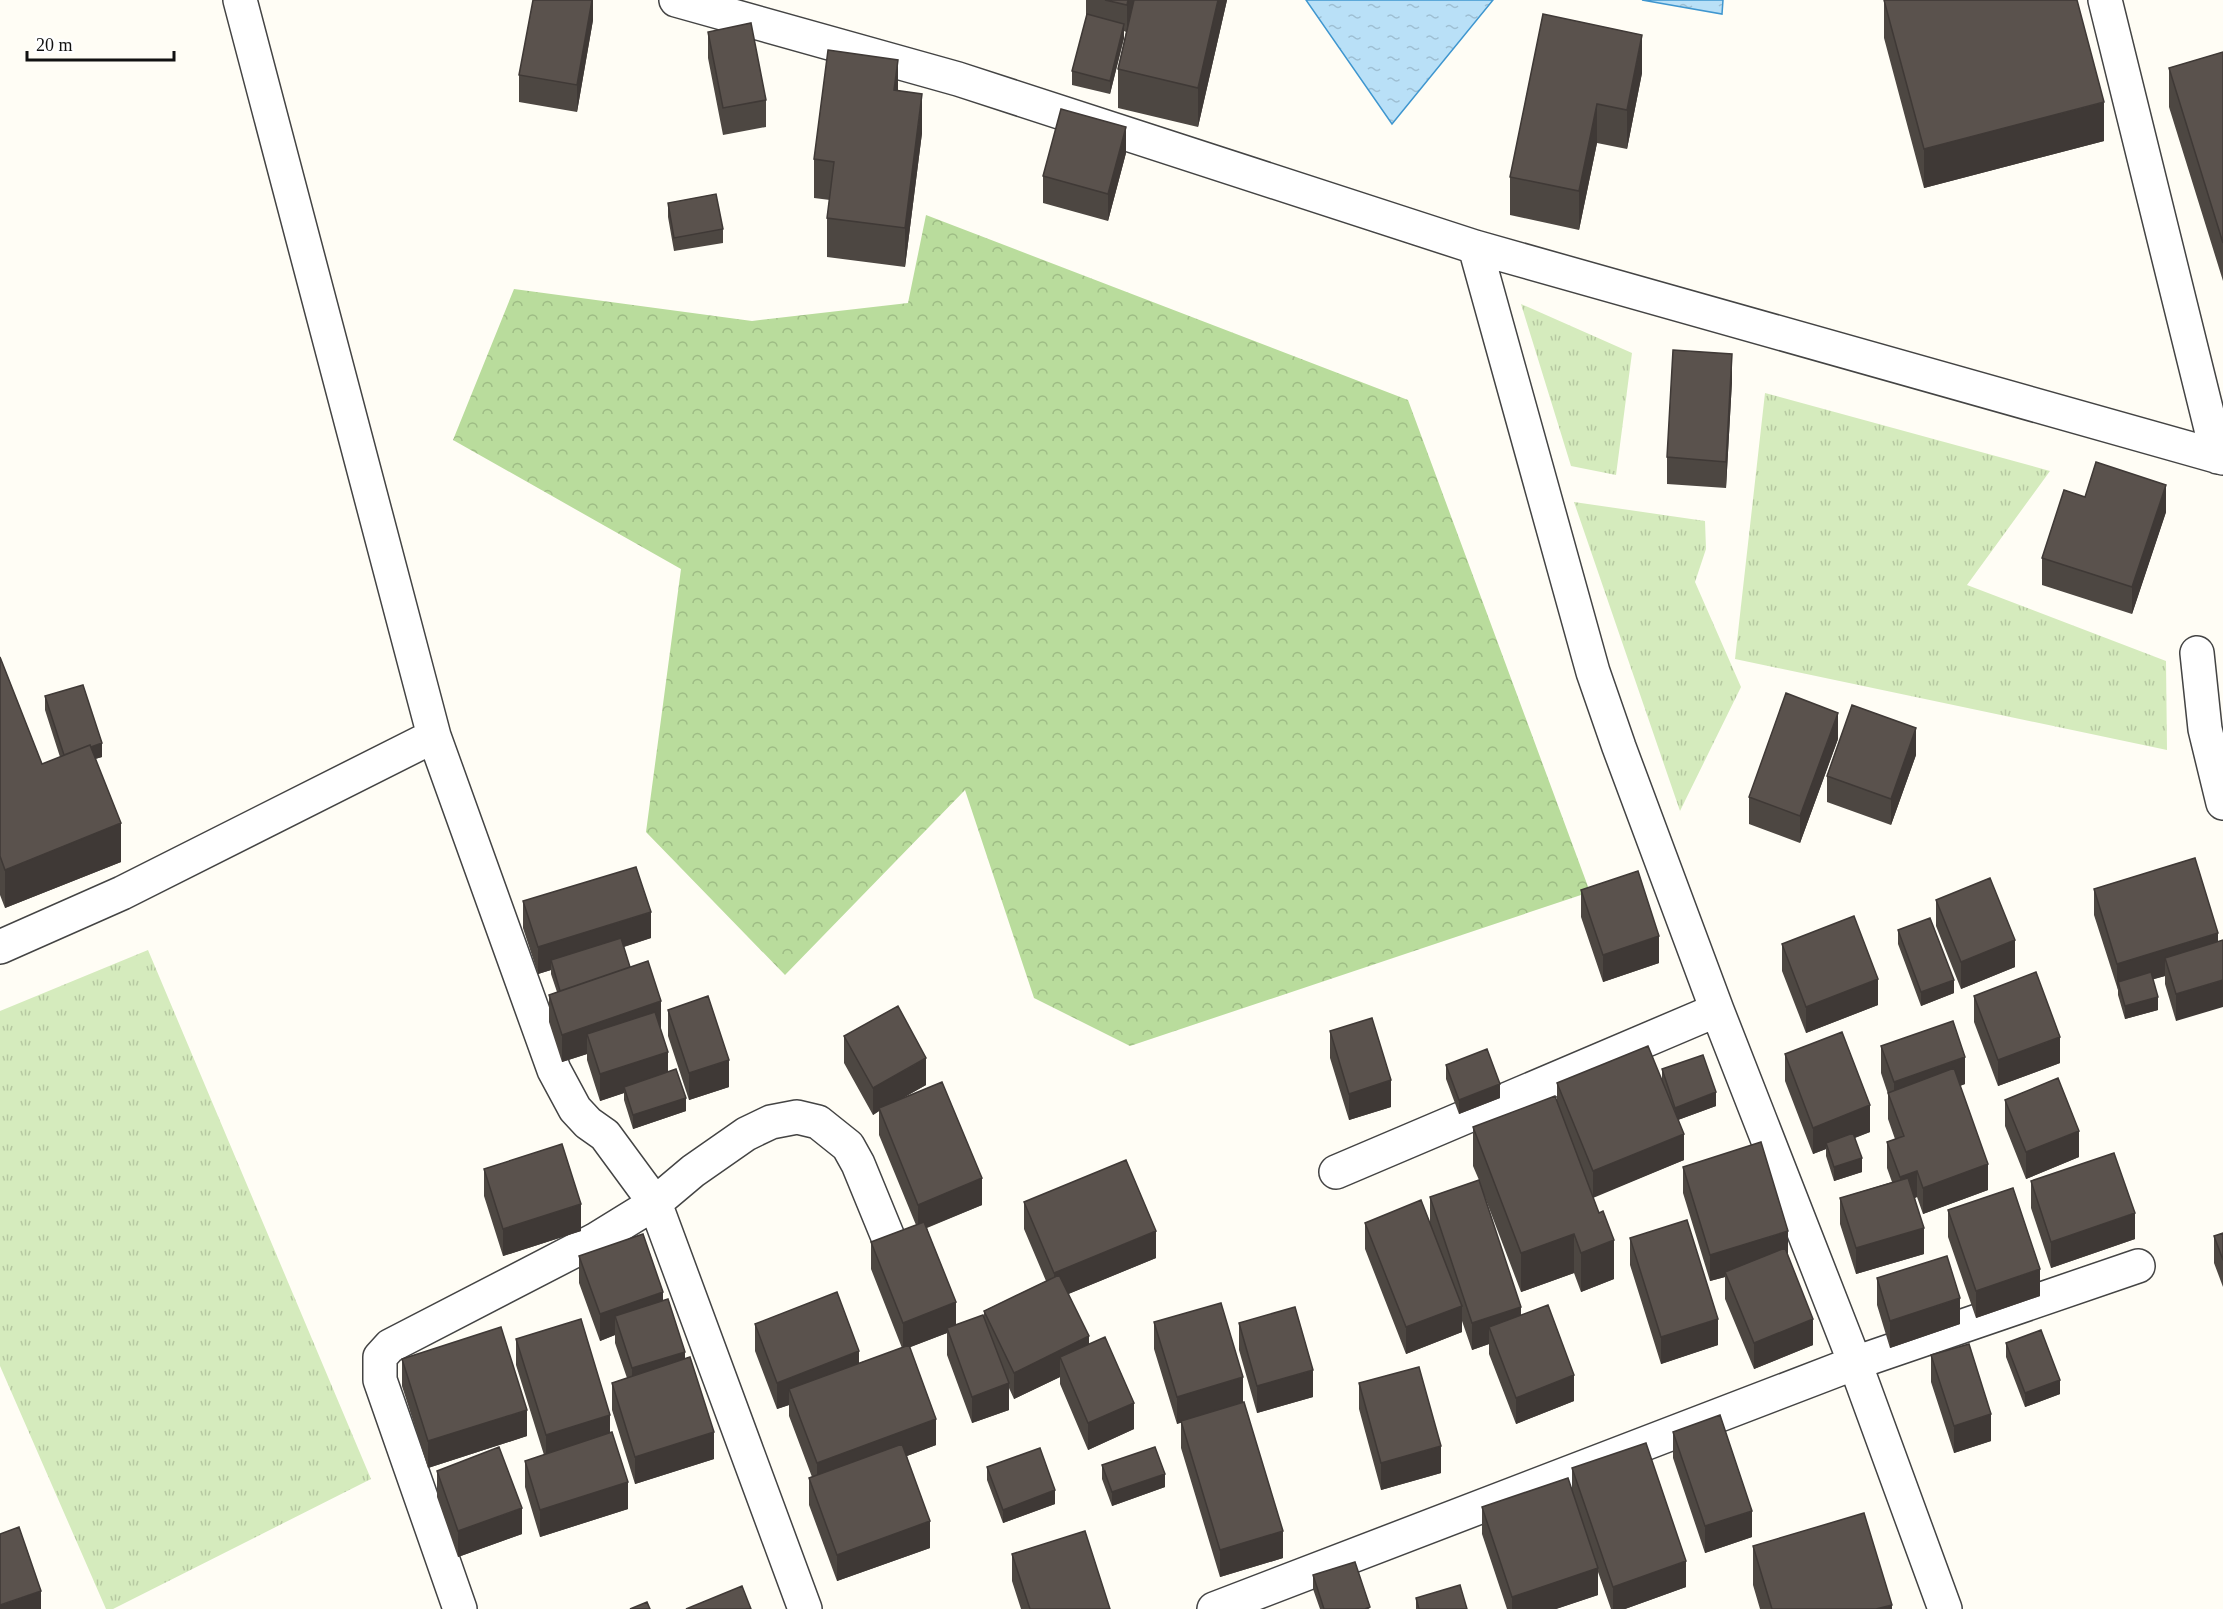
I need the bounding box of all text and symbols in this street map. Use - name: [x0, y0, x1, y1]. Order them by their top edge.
- scale bar: [27, 24, 174, 62]
- text: 20 m: [36, 35, 73, 55]

